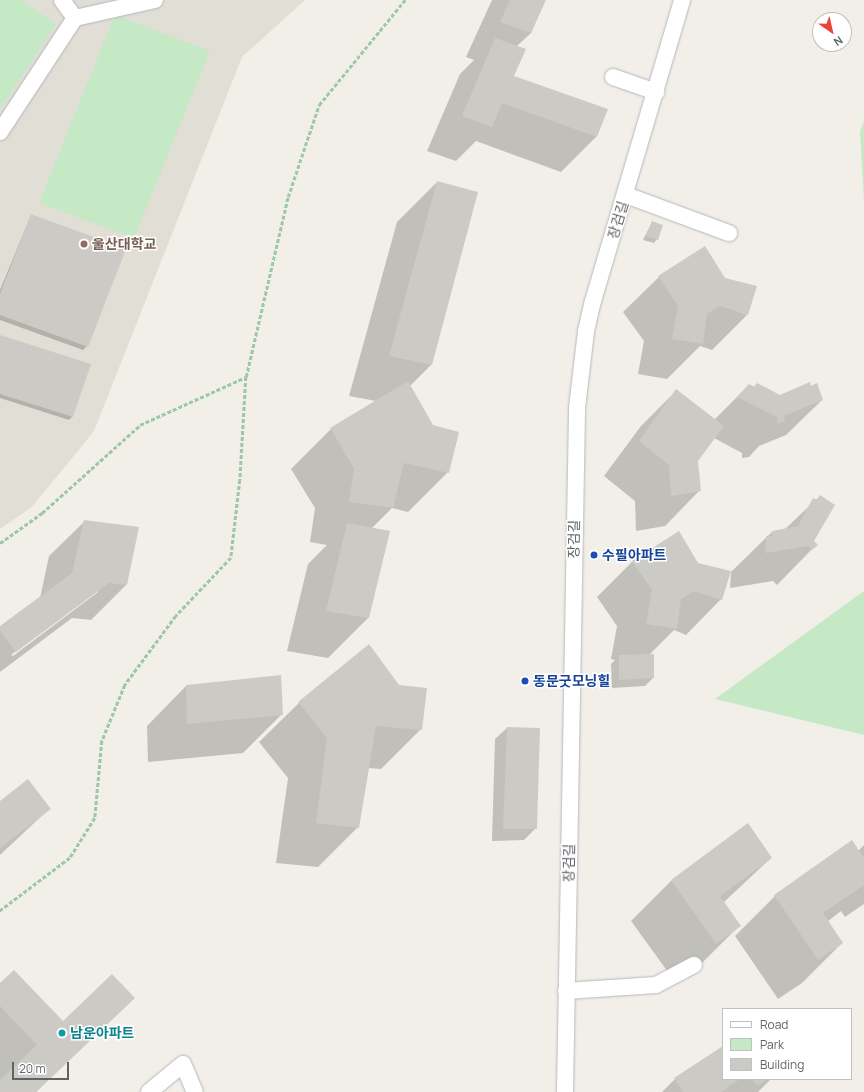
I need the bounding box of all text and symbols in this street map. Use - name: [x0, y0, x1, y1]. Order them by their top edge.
- north arrow: [812, 12, 852, 52]
- text: N: [831, 33, 846, 50]
- street label: 장검길: [604, 199, 632, 241]
- place label: 울산대학교: [92, 236, 156, 252]
- marker: 울산대학교: [79, 239, 89, 249]
- street label: 장검길: [565, 520, 583, 558]
- place label: 수필아파트: [602, 547, 666, 563]
- marker: 수필아파트: [589, 550, 599, 560]
- place label: 동문굿모닝힐: [533, 673, 610, 689]
- marker: 동문굿모닝힐: [520, 676, 530, 686]
- street label: 장검길: [560, 844, 578, 882]
- legend: [722, 1008, 852, 1080]
- text: Road: [760, 1016, 788, 1033]
- place label: 남운아파트: [70, 1025, 134, 1041]
- marker: 남운아파트: [57, 1028, 67, 1038]
- text: Park: [760, 1036, 784, 1053]
- scale bar: [14, 1054, 71, 1080]
- text: Building: [760, 1056, 804, 1073]
- text: 20 m: [19, 1060, 46, 1077]

